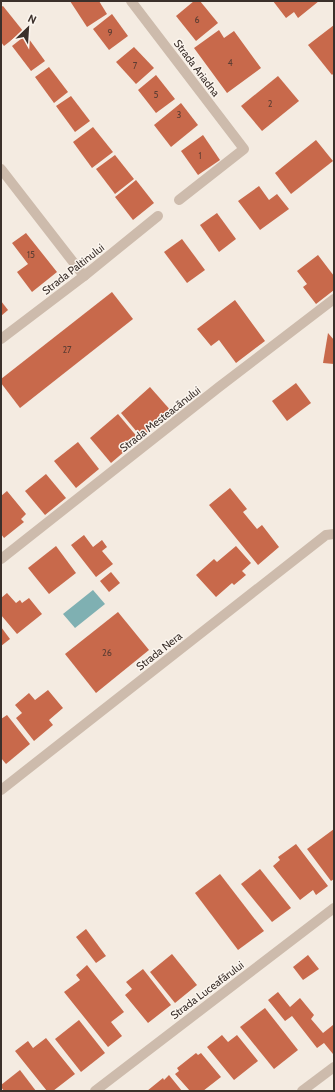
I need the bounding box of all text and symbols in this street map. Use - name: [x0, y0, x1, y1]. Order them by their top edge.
- north arrow: [8, 8, 48, 48]
- text: N: [26, 11, 39, 27]
- house number: 6: [194, 14, 200, 25]
- house number: 9: [107, 27, 113, 38]
- street label: Strada Ariadna: [171, 37, 223, 100]
- house number: 4: [227, 57, 233, 68]
- house number: 7: [133, 60, 138, 71]
- house number: 5: [154, 89, 159, 100]
- house number: 2: [268, 98, 273, 109]
- house number: 3: [177, 109, 182, 120]
- house number: 1: [199, 150, 202, 161]
- street label: Strada Paltinului: [39, 240, 107, 298]
- house number: 15: [27, 249, 35, 260]
- house number: 27: [62, 344, 72, 355]
- street label: Strada Mesteacănului: [117, 383, 203, 455]
- street label: Strada Nera: [133, 628, 185, 673]
- house number: 26: [102, 647, 112, 658]
- street label: Strada Luceafărului: [168, 958, 246, 1022]

